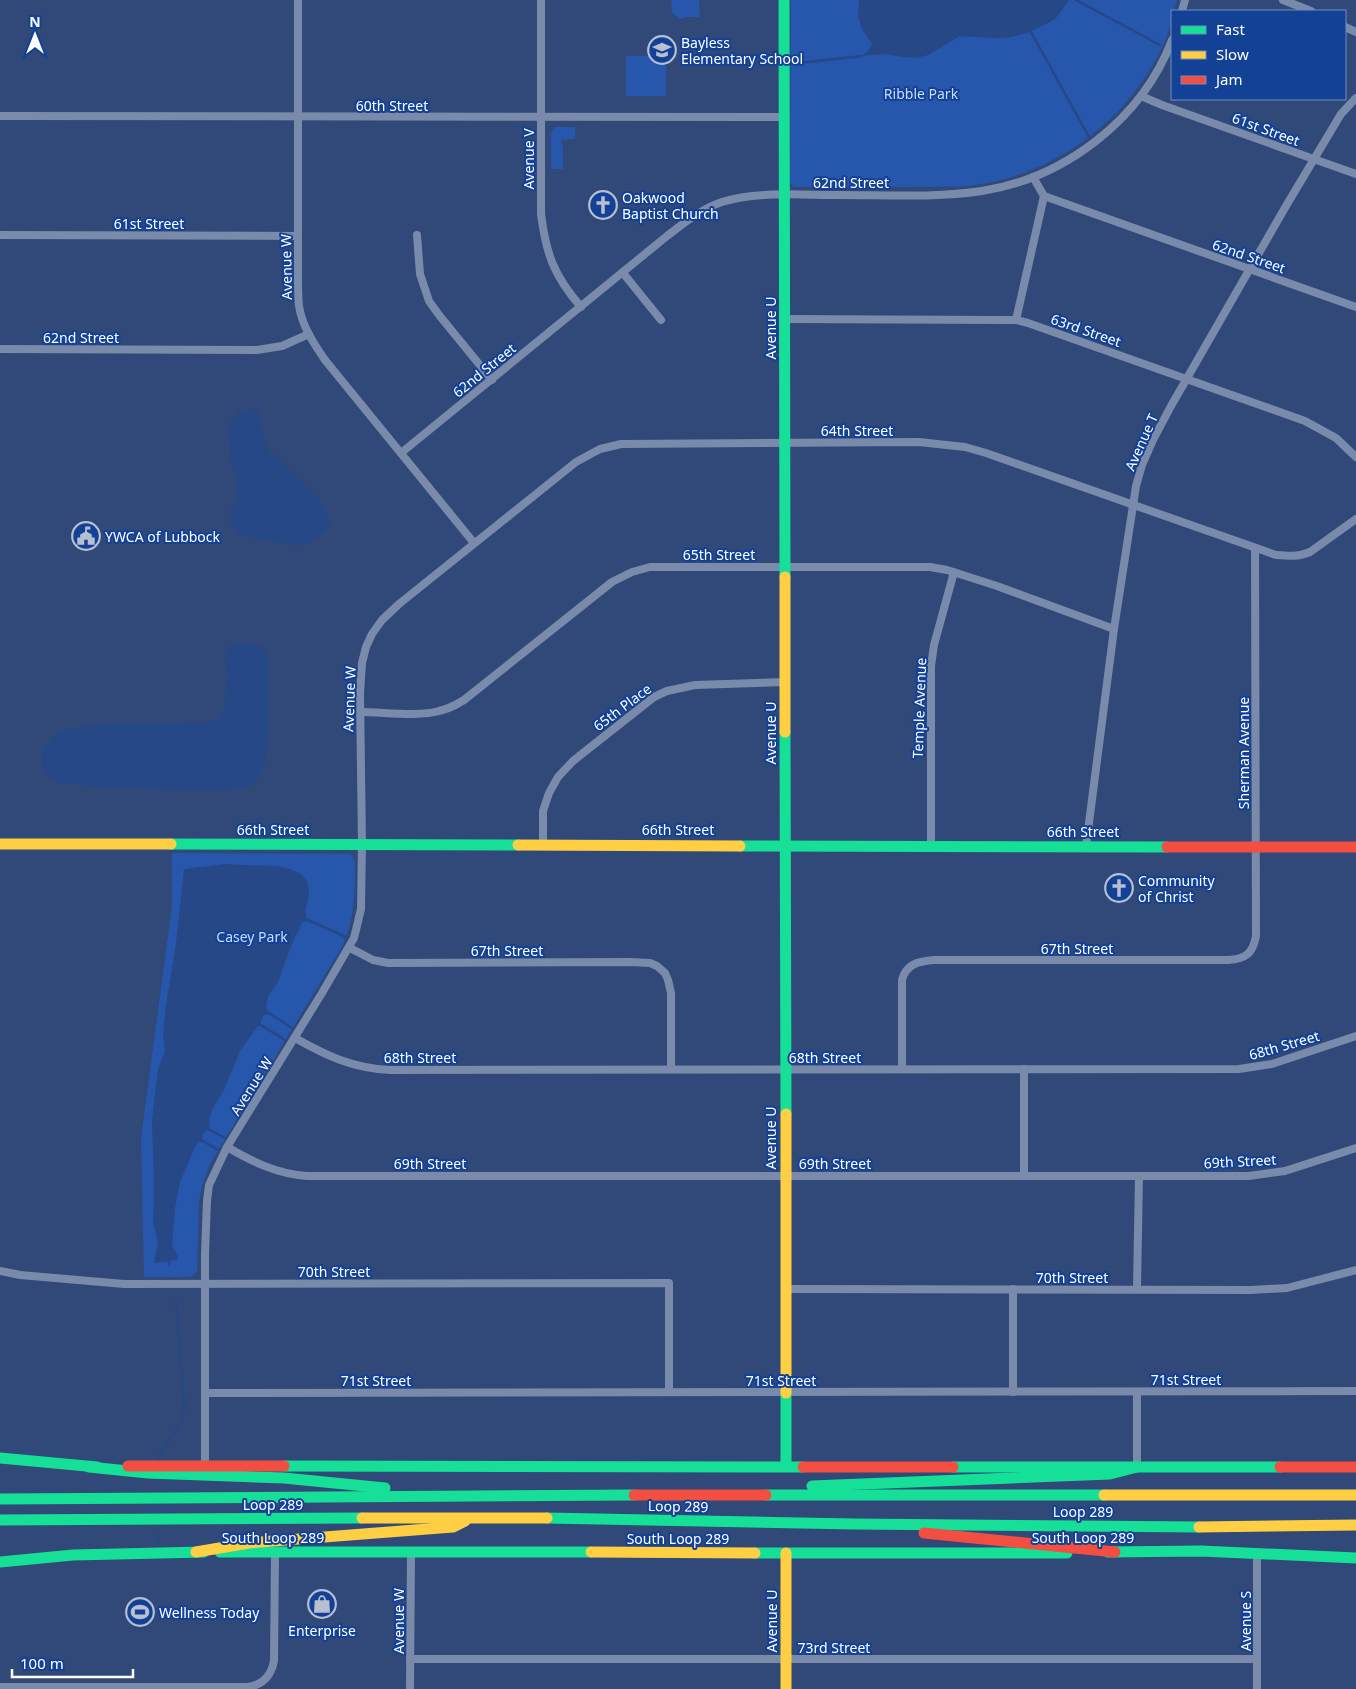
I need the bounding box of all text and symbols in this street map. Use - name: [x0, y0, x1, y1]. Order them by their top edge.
- north arrow: [10, 10, 60, 60]
- legend: [1171, 10, 1346, 100]
- text: N: [29, 12, 41, 31]
- text: Fast: [1216, 19, 1245, 39]
- place label: Bayless Elementary School: [681, 33, 803, 68]
- school or university icon: Bayless Elementary School: [647, 35, 677, 65]
- text: Slow: [1216, 44, 1249, 64]
- text: Jam: [1214, 69, 1243, 89]
- park label: Ribble Park: [884, 84, 959, 103]
- street label: 60th Street: [356, 96, 428, 115]
- street label: 61st Street: [1230, 108, 1302, 150]
- street label: Avenue V: [519, 128, 538, 190]
- street label: 62nd Street: [813, 173, 889, 192]
- place label: Oakwood Baptist Church: [622, 188, 719, 223]
- church icon: Oakwood Baptist Church: [588, 190, 618, 220]
- street label: 61st Street: [114, 214, 184, 233]
- street label: Avenue W: [276, 234, 296, 300]
- street label: 62nd Street: [1210, 235, 1288, 277]
- street label: Avenue U: [761, 296, 780, 360]
- street label: 63rd Street: [1048, 309, 1124, 351]
- street label: 62nd Street: [43, 328, 119, 347]
- street label: 62nd Street: [448, 339, 520, 401]
- street label: Avenue T: [1120, 410, 1162, 474]
- street label: 64th Street: [821, 421, 893, 440]
- public building icon: YWCA of Lubbock: [71, 521, 101, 551]
- place label: YWCA of Lubbock: [105, 527, 221, 546]
- street label: 65th Street: [683, 545, 755, 564]
- street label: Temple Avenue: [908, 657, 930, 759]
- street label: Avenue W: [338, 666, 360, 732]
- street label: 65th Place: [589, 679, 655, 735]
- street label: Sherman Avenue: [1234, 697, 1253, 809]
- street label: Avenue U: [761, 701, 780, 765]
- street label: 66th Street: [237, 820, 309, 839]
- street label: 66th Street: [642, 820, 714, 839]
- street label: 66th Street: [1047, 822, 1119, 841]
- place label: Community of Christ: [1138, 871, 1215, 906]
- church icon: Community of Christ: [1104, 873, 1134, 903]
- park label: Casey Park: [216, 927, 288, 946]
- street label: 67th Street: [1041, 939, 1113, 958]
- street label: 67th Street: [471, 941, 543, 960]
- street label: 68th Street: [1247, 1026, 1321, 1064]
- street label: 68th Street: [384, 1048, 456, 1067]
- street label: 68th Street: [789, 1048, 861, 1067]
- street label: Avenue W: [226, 1053, 276, 1119]
- street label: Avenue U: [761, 1106, 780, 1170]
- street label: 69th Street: [1203, 1150, 1277, 1172]
- street label: 69th Street: [394, 1154, 466, 1173]
- street label: 69th Street: [799, 1154, 871, 1173]
- street label: 70th Street: [298, 1262, 370, 1281]
- street label: 70th Street: [1036, 1268, 1108, 1287]
- street label: 71st Street: [1151, 1370, 1221, 1389]
- street label: 71st Street: [341, 1371, 411, 1390]
- street label: 71st Street: [746, 1371, 816, 1390]
- street label: Loop 289: [243, 1495, 303, 1514]
- street label: Loop 289: [648, 1496, 708, 1516]
- street label: Loop 289: [1053, 1502, 1113, 1521]
- street label: South Loop 289: [222, 1528, 324, 1547]
- street label: South Loop 289: [1032, 1528, 1134, 1547]
- street label: South Loop 289: [627, 1529, 729, 1548]
- street label: Avenue W: [389, 1588, 408, 1654]
- shop icon: Enterprise: [307, 1589, 337, 1619]
- street label: Avenue U: [762, 1589, 781, 1653]
- street label: Avenue S: [1236, 1590, 1255, 1651]
- sports icon: Wellness Today: [125, 1597, 155, 1627]
- place label: Wellness Today: [159, 1603, 260, 1622]
- place label: Enterprise: [288, 1621, 356, 1640]
- street label: 73rd Street: [798, 1638, 870, 1657]
- scale bar: [12, 1646, 134, 1678]
- text: 100 m: [20, 1653, 64, 1673]

